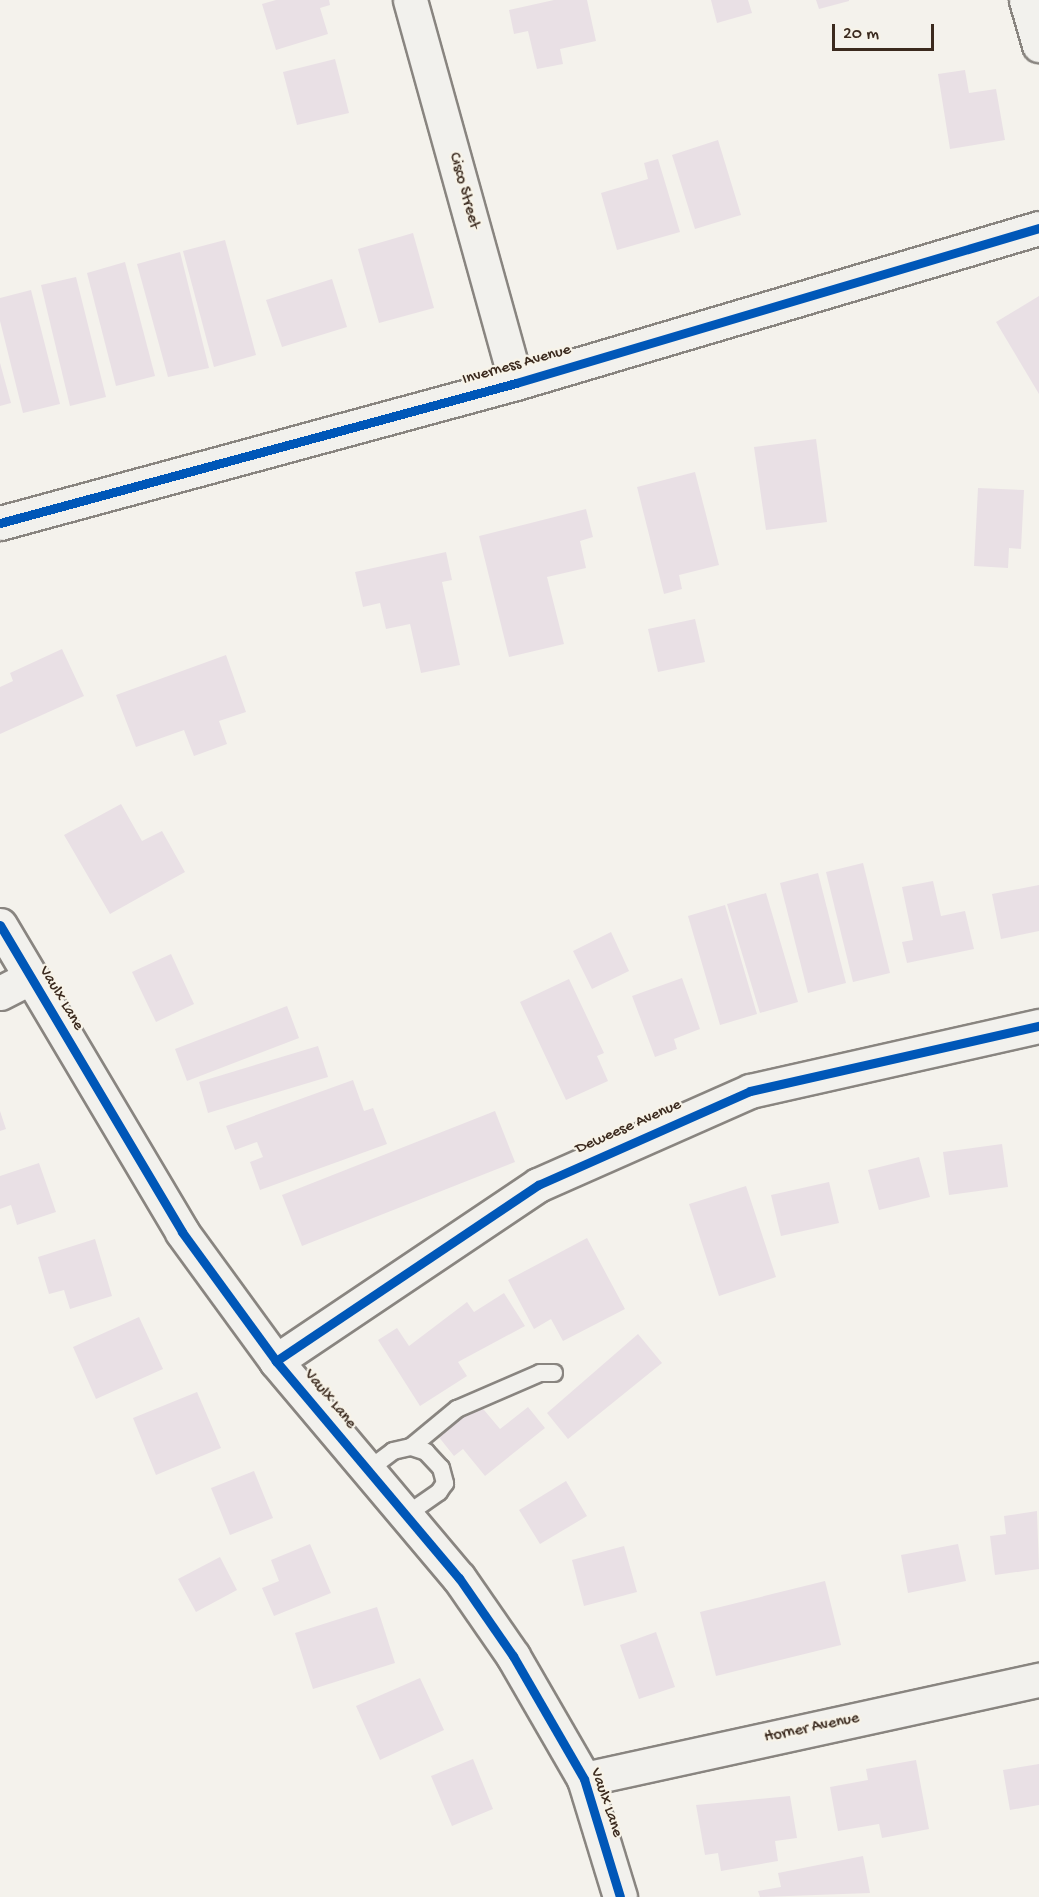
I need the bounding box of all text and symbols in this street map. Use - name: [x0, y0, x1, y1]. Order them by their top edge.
- scale bar: [835, 12, 937, 50]
- text: 20 m: [843, 24, 879, 45]
- street label: Cisco Street: [443, 151, 483, 231]
- street label: Inverness Avenue: [461, 341, 573, 391]
- street label: Vaulx Lane: [33, 963, 87, 1035]
- street label: Deweese Avenue: [573, 1096, 685, 1160]
- street label: Vaulx Lane: [299, 1366, 359, 1434]
- street label: Horner Avenue: [763, 1710, 861, 1748]
- street label: Vaulx Lane: [584, 1766, 626, 1840]

